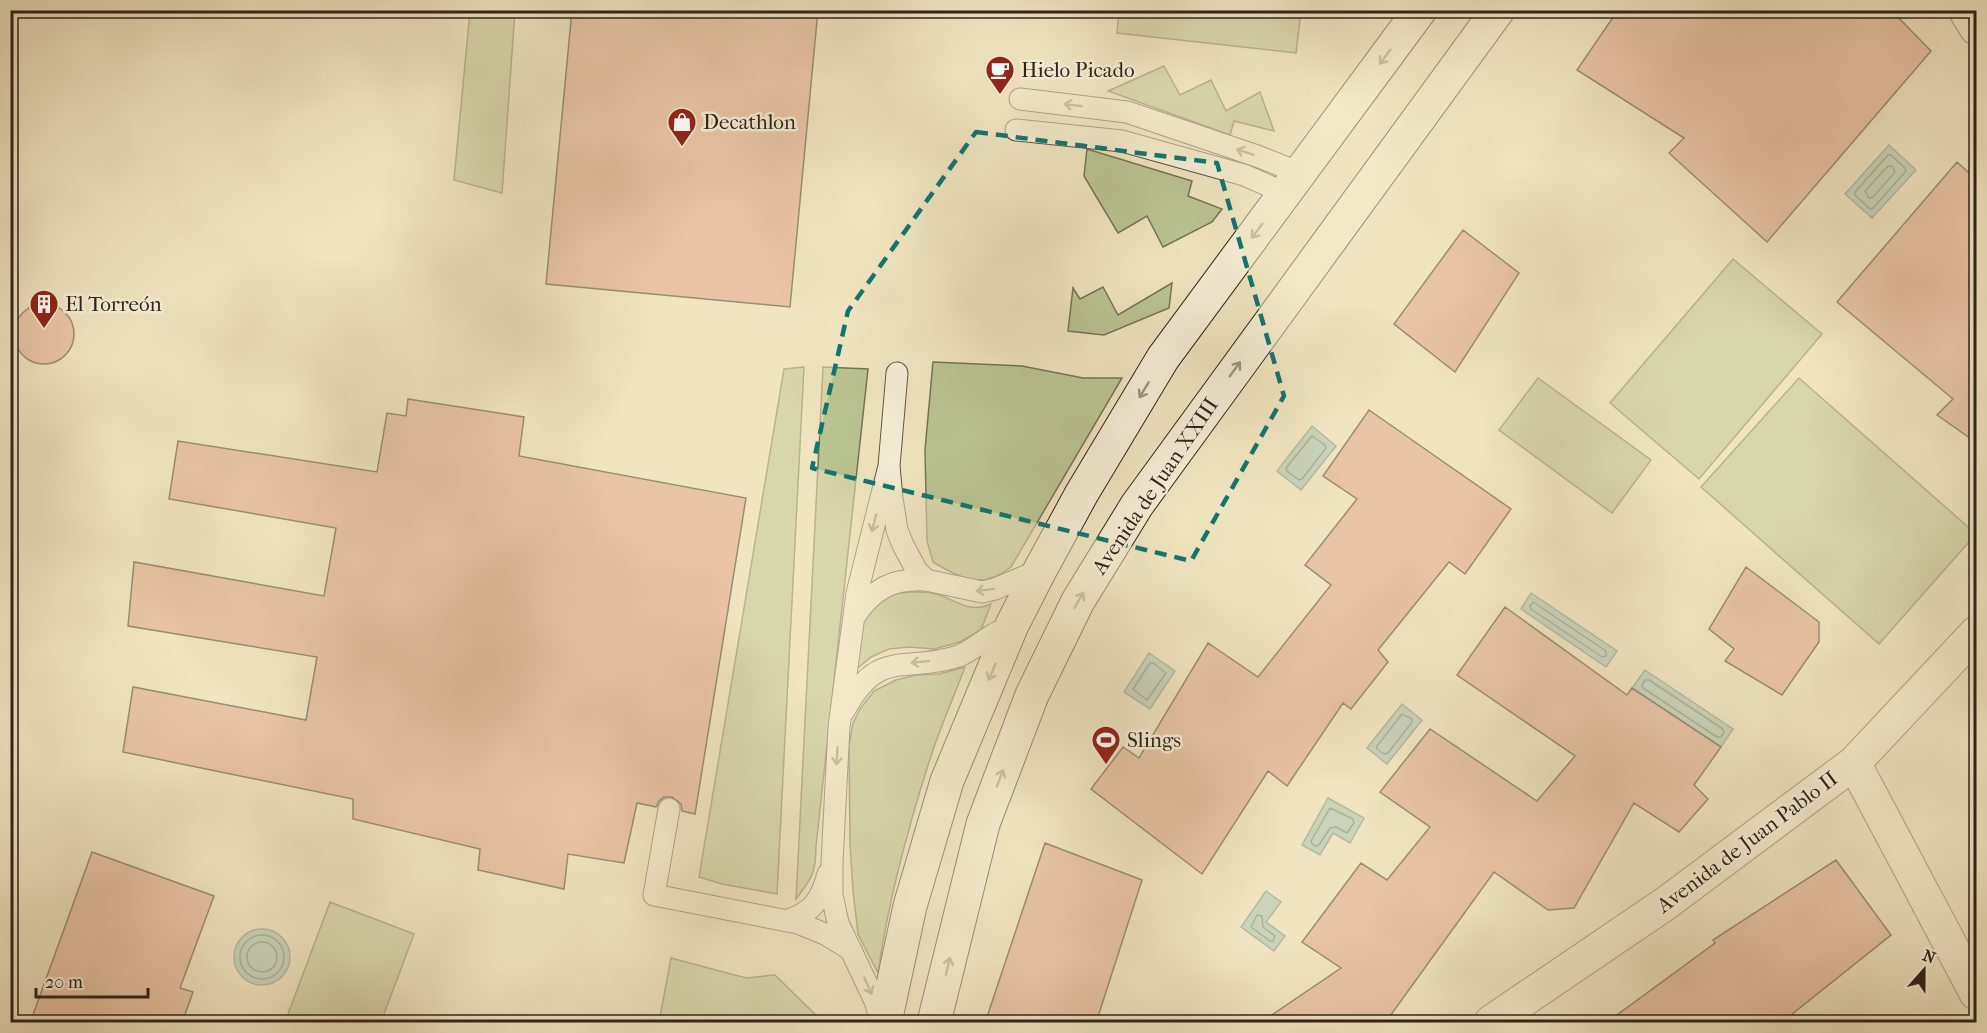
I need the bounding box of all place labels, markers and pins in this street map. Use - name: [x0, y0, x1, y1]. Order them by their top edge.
- cafe icon: Hielo Picado: [984, 54, 1016, 96]
- place label: Hielo Picado: [1021, 58, 1135, 82]
- shop icon: Decathlon: [666, 106, 698, 148]
- place label: Decathlon: [703, 110, 796, 134]
- building icon: El Torreón: [28, 288, 60, 330]
- place label: El Torreón: [65, 292, 162, 316]
- sports icon: Slings: [1090, 724, 1122, 766]
- place label: Slings: [1127, 728, 1181, 752]

